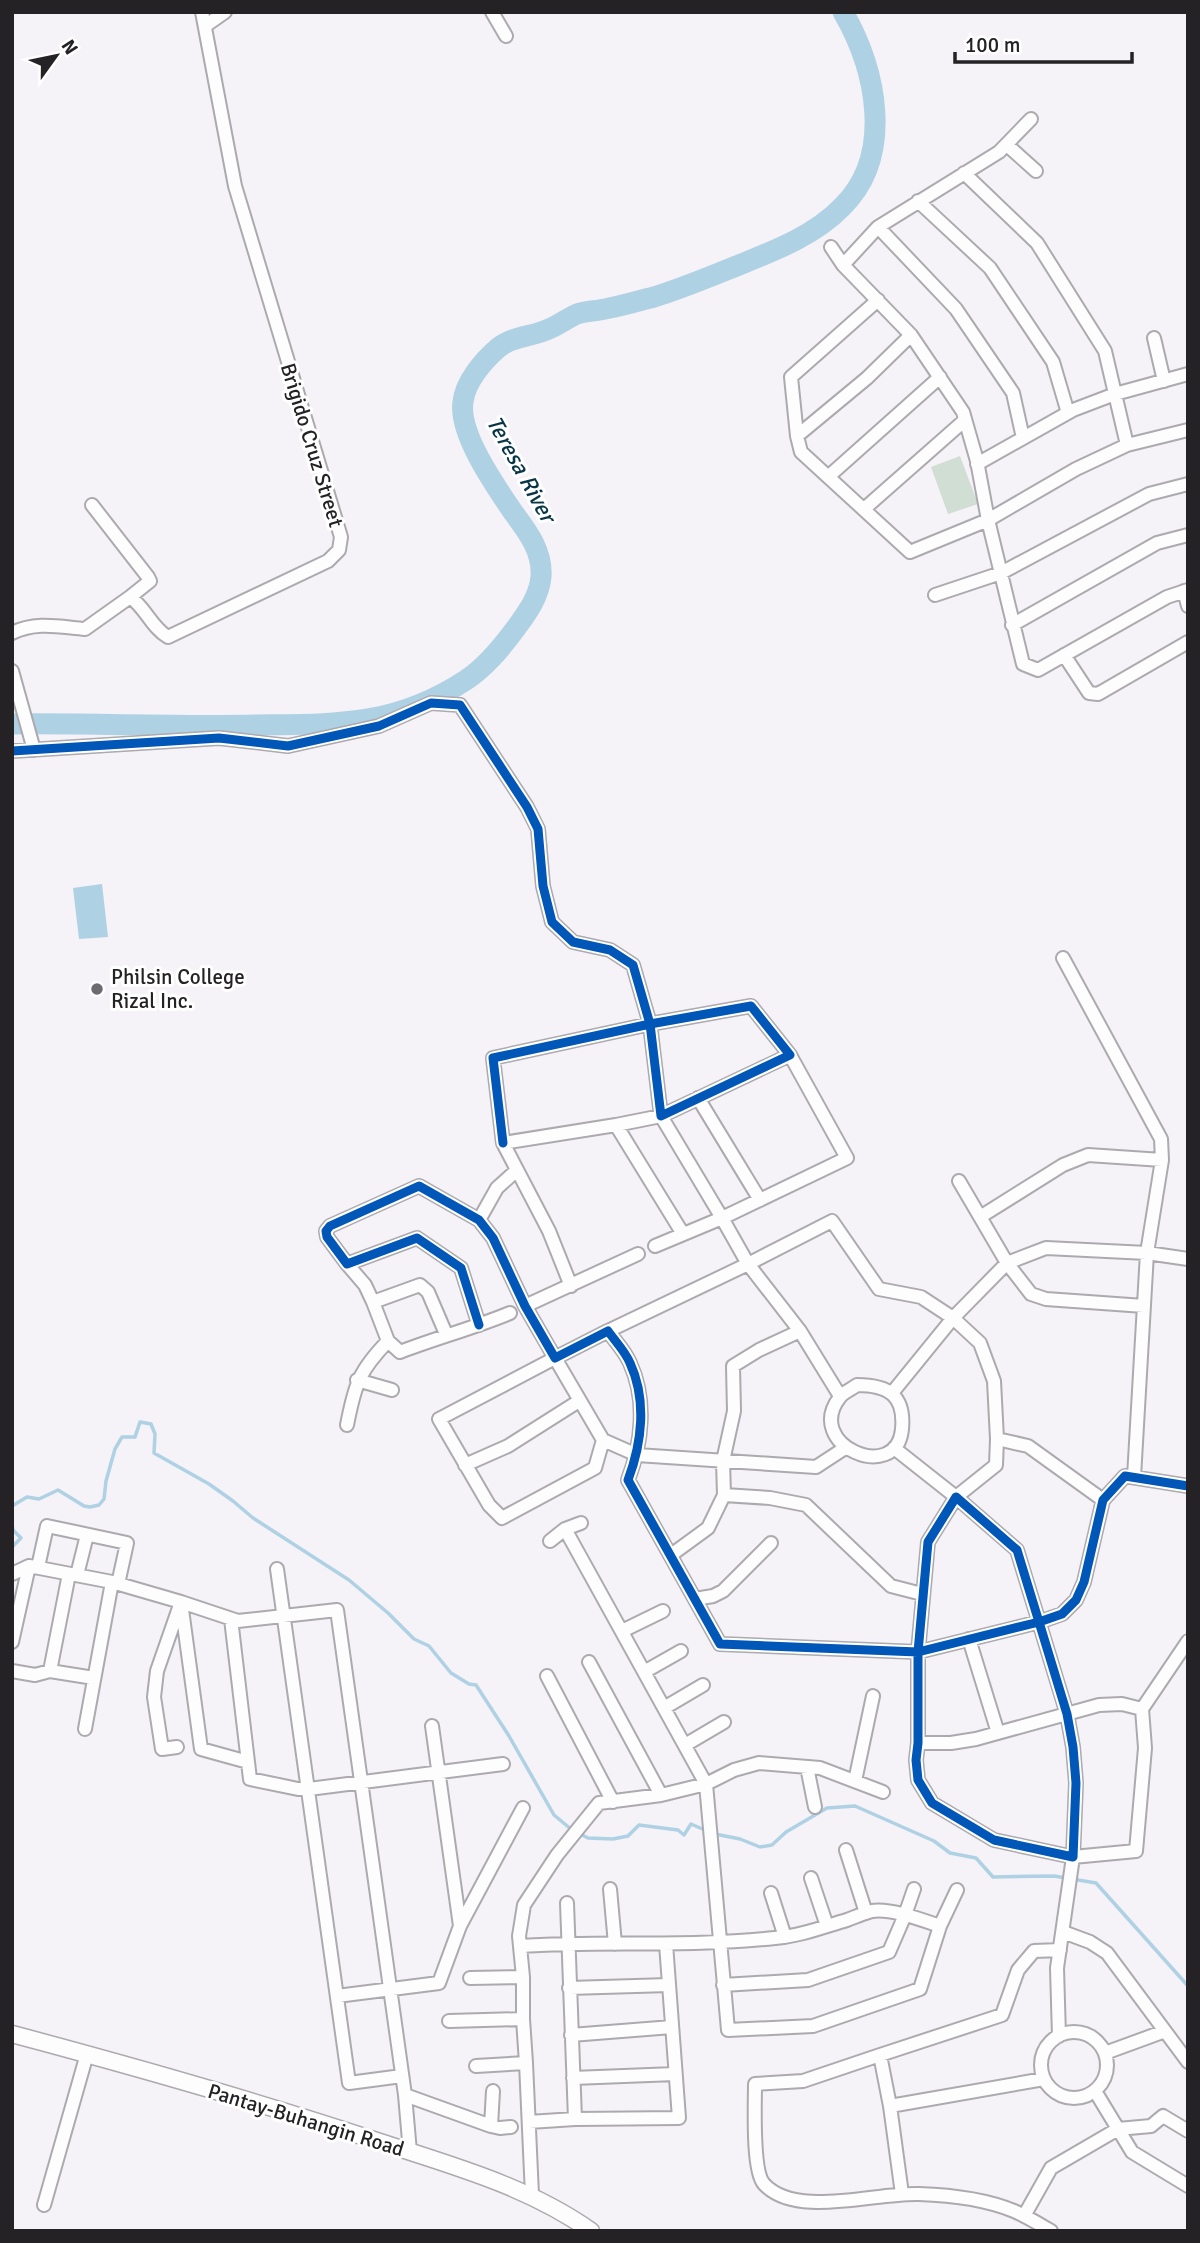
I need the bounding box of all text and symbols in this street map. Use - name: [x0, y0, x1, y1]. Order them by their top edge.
- north arrow: [21, 21, 91, 91]
- scale bar: [955, 21, 1132, 65]
- text: 100 m: [965, 32, 1020, 58]
- text: N: [56, 35, 83, 59]
- street label: Brigido Cruz Street: [275, 360, 349, 530]
- water label: Teresa River: [480, 411, 564, 530]
- place label: Philsin College Rizal Inc.: [111, 964, 245, 1014]
- marker: Philsin College Rizal Inc.: [89, 981, 105, 997]
- street label: Pantay-Buhangin Road: [205, 2078, 407, 2162]

